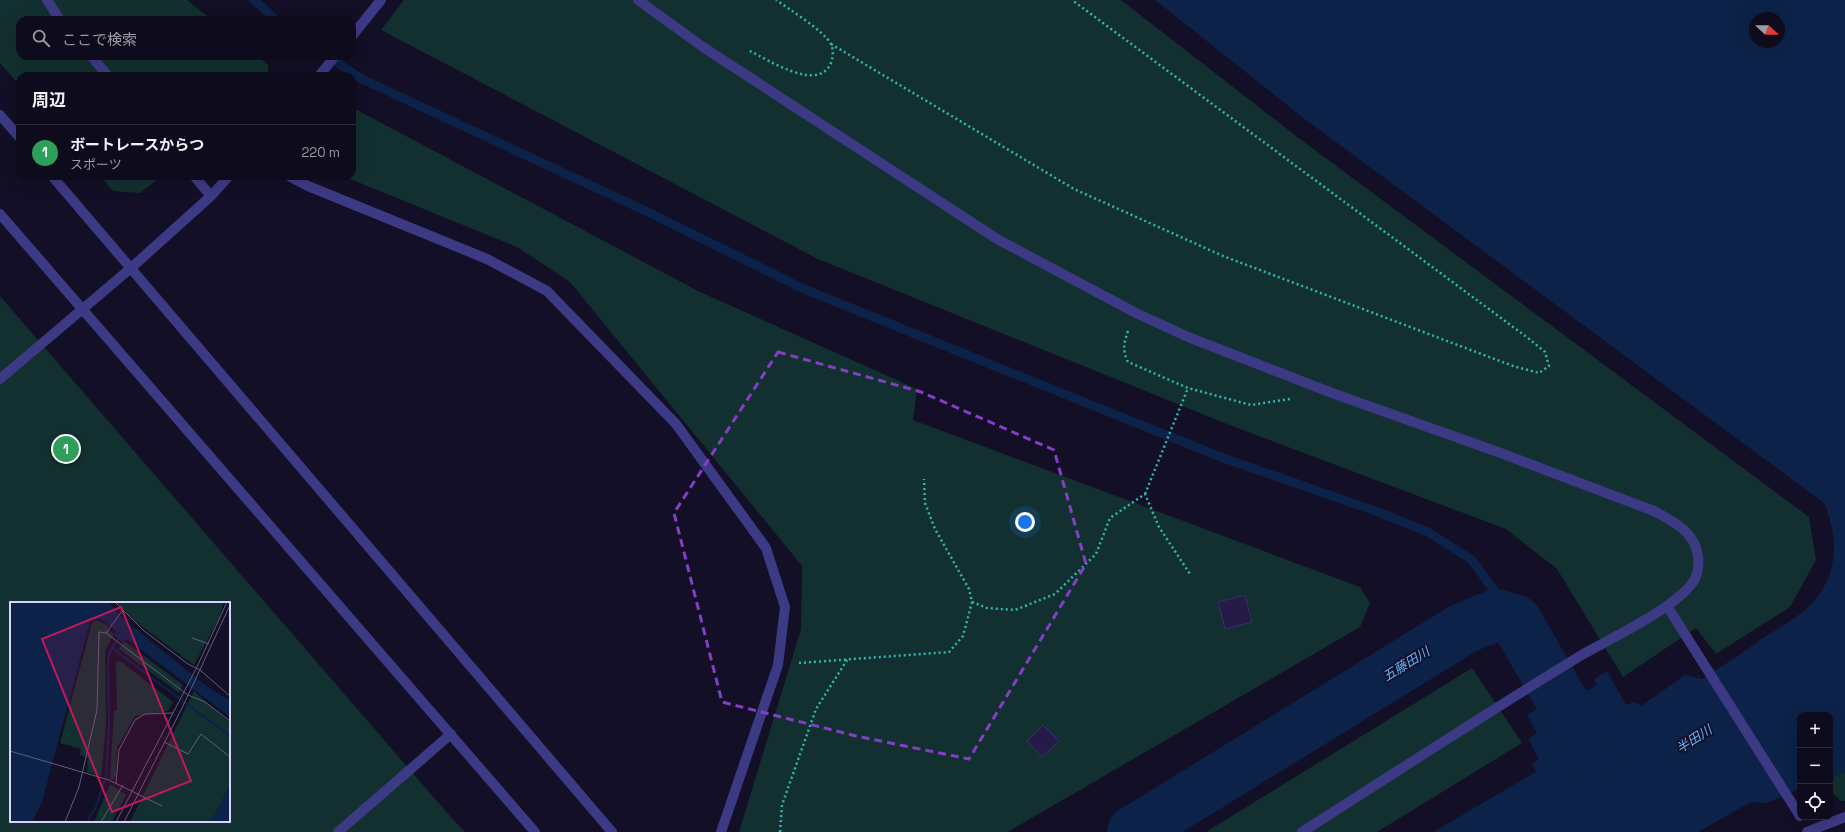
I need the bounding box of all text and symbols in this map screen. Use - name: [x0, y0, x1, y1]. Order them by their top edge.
- north arrow: [1749, 12, 1785, 48]
- search box: [16, 16, 356, 60]
- icon: search: [30, 27, 52, 49]
- text: ここで検索: [62, 30, 137, 49]
- text: 周辺: [32, 89, 66, 111]
- text: ボートレースからつ: [70, 135, 204, 154]
- text: 1: [42, 144, 48, 161]
- text: 220 m: [301, 144, 340, 161]
- text: スポーツ: [70, 156, 122, 173]
- pin: 1: [53, 434, 79, 464]
- your location: [1015, 512, 1035, 532]
- inset map: [10, 602, 230, 822]
- water label: 五藤田川: [1379, 642, 1434, 685]
- map controls: [1797, 712, 1833, 820]
- button: +: [1797, 712, 1833, 748]
- water label: 半田川: [1673, 720, 1717, 757]
- button: −: [1797, 748, 1833, 784]
- button: locate: [1797, 784, 1833, 820]

